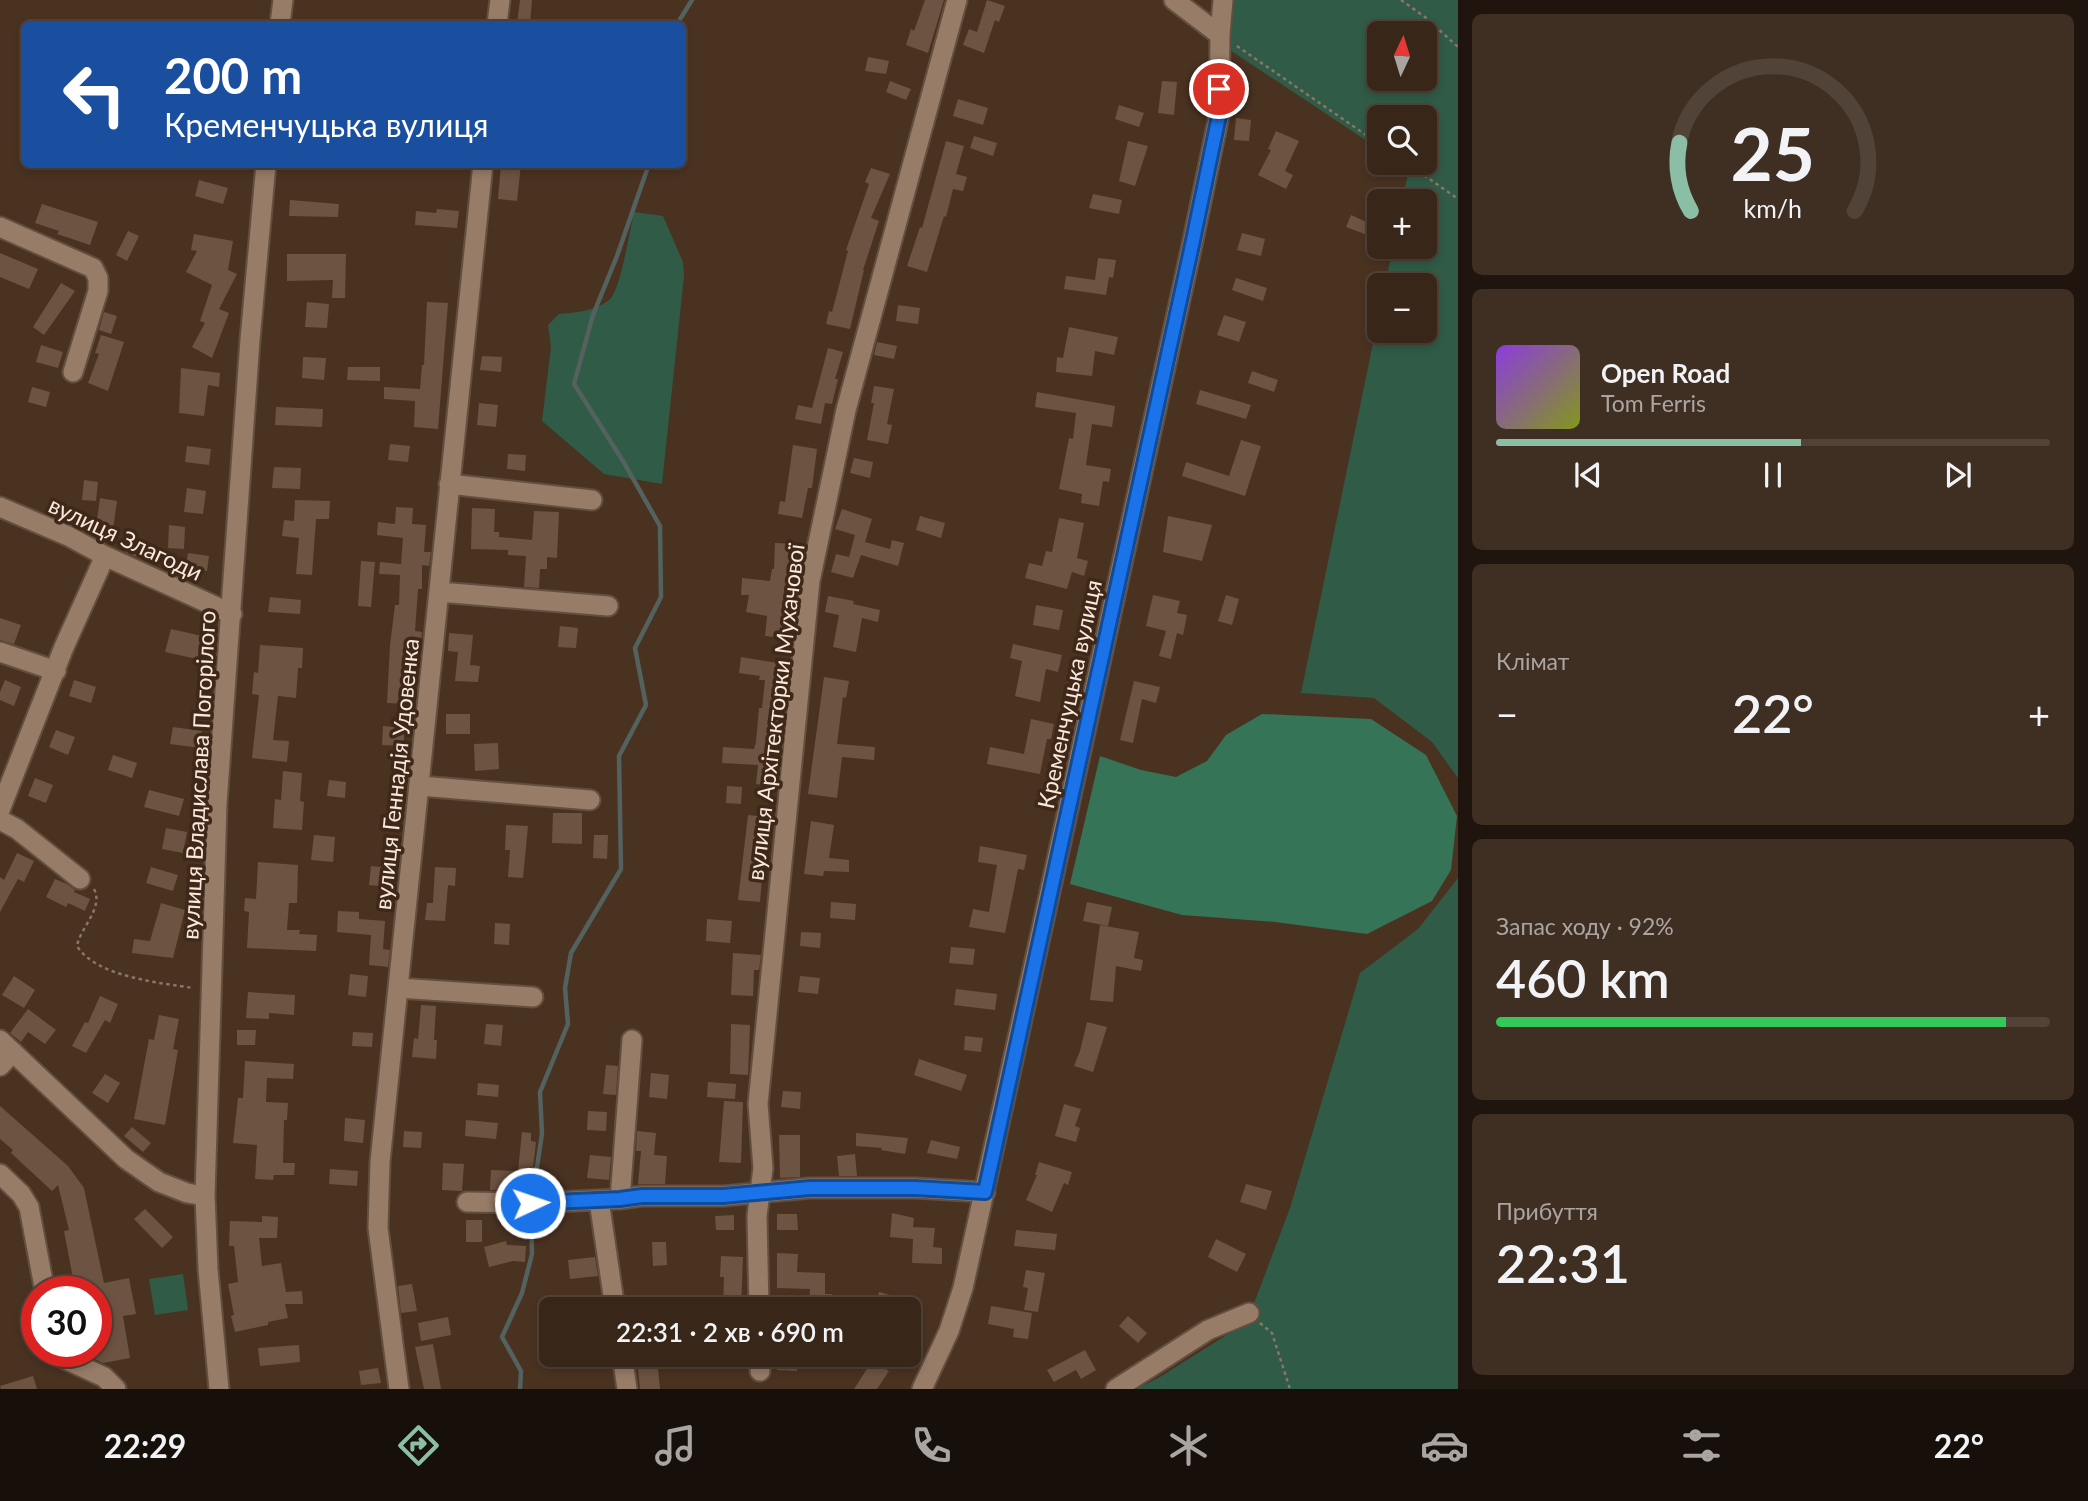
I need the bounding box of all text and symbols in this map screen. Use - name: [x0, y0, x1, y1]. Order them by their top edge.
- north arrow: [1367, 21, 1437, 91]
- map controls: [1367, 21, 1437, 343]
- text: 200 m: [164, 46, 302, 104]
- icon: left: [49, 49, 140, 140]
- pin: [1189, 59, 1249, 119]
- icon: arrive: [1200, 70, 1238, 108]
- text: Кременчуцька вулиця: [164, 105, 489, 144]
- button: search: [1367, 105, 1437, 175]
- text: 25: [1731, 109, 1815, 197]
- button: +: [1367, 189, 1437, 259]
- text: km/h: [1744, 192, 1802, 222]
- button: −: [1367, 273, 1437, 343]
- text: Open Road: [1601, 357, 1730, 389]
- text: Tom Ferris: [1601, 389, 1706, 417]
- icon: previous: [1569, 456, 1607, 494]
- icon: pause: [1754, 456, 1792, 494]
- icon: next: [1939, 456, 1977, 494]
- street label: вулиця Злагоди: [45, 490, 207, 586]
- street label: вулиця Архітекторки Мухачової: [740, 542, 810, 882]
- street label: Кременчуцька вулиця: [1031, 577, 1107, 811]
- street label: вулиця Владислава Погорілого: [175, 610, 221, 940]
- street label: вулиця Геннадія Удовенка: [368, 637, 424, 911]
- text: Клімат: [1496, 647, 1569, 675]
- text: 22°: [1732, 682, 1814, 744]
- text: −: [1496, 691, 1518, 737]
- text: +: [2028, 691, 2050, 737]
- text: Запас ходу · 92%: [1496, 912, 1674, 940]
- text: 460 km: [1496, 947, 1670, 1009]
- position arrow: [493, 1166, 567, 1240]
- text: Прибуття: [1496, 1197, 1598, 1225]
- text: 22:31: [1496, 1232, 1630, 1294]
- speed limit sign: 30: [21, 1276, 112, 1367]
- text: 22:31 · 2 хв · 690 m: [616, 1316, 844, 1348]
- icon: directions: [394, 1421, 443, 1470]
- icon: music: [651, 1421, 700, 1470]
- icon: phone: [907, 1421, 956, 1470]
- icon: climate: [1164, 1421, 1213, 1470]
- icon: car: [1420, 1421, 1469, 1470]
- icon: filters: [1677, 1421, 1726, 1470]
- text: 22:29: [104, 1426, 186, 1465]
- text: 22°: [1934, 1426, 1984, 1465]

